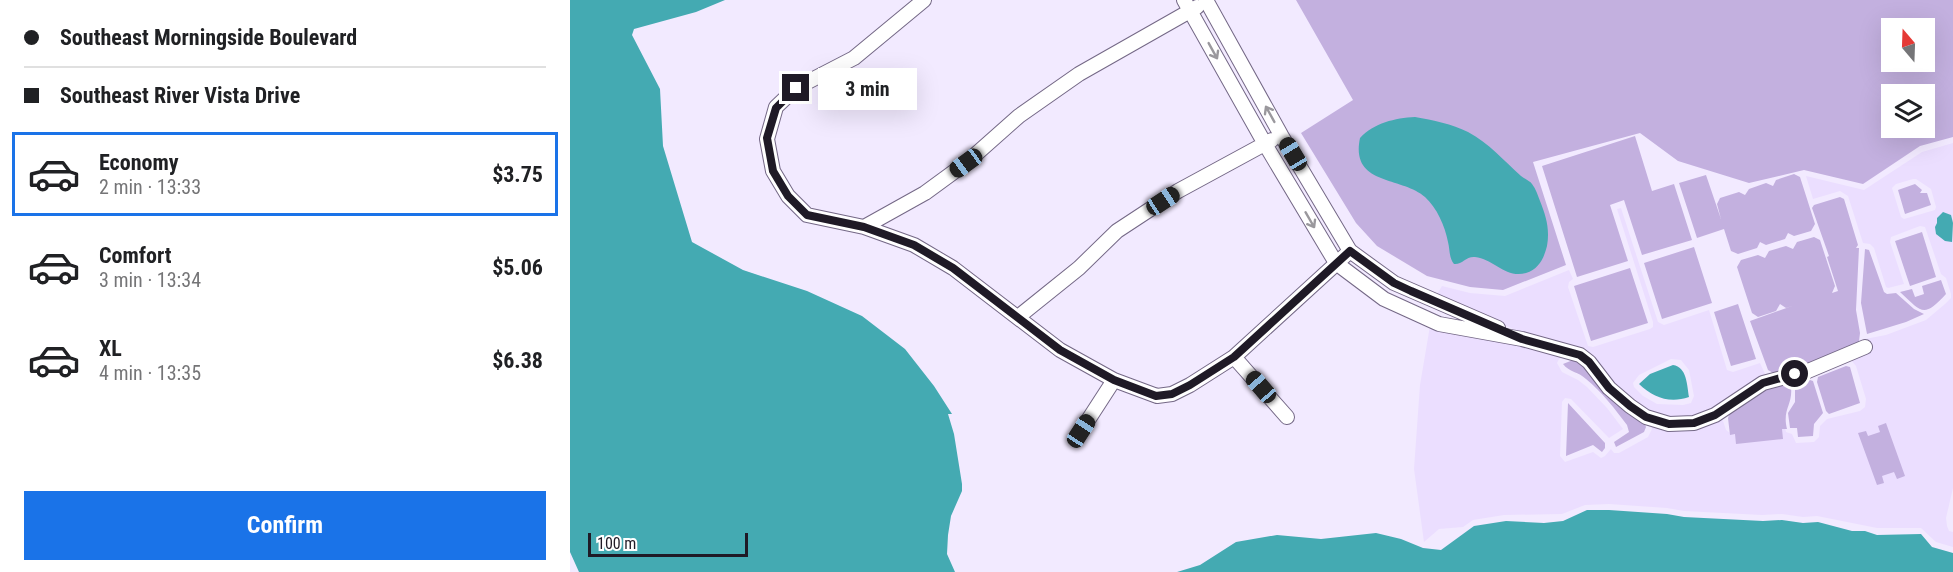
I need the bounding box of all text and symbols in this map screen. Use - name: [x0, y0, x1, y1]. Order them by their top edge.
- north arrow: [1881, 18, 1935, 72]
- map controls: [1881, 18, 1935, 138]
- text: Southeast Morningside Boulevard: [60, 25, 357, 50]
- one-way arrow: [1207, 42, 1219, 59]
- callout: 3 min: [817, 67, 916, 109]
- route end: [782, 74, 809, 101]
- text: 3 min: [845, 77, 890, 101]
- text: Southeast River Vista Drive: [60, 83, 300, 108]
- button: layers: [1881, 84, 1935, 138]
- one-way arrow: [1264, 106, 1276, 123]
- car: [1276, 134, 1310, 174]
- car: [946, 145, 986, 181]
- icon: car: [27, 147, 81, 201]
- text: Economy: [99, 150, 179, 175]
- text: $3.75: [492, 162, 543, 187]
- text: 2 min · 13:33: [99, 175, 201, 199]
- car: [1143, 184, 1183, 218]
- one-way arrow: [1305, 211, 1317, 228]
- icon: car: [27, 240, 81, 294]
- text: Comfort: [99, 243, 172, 268]
- text: $5.06: [492, 255, 543, 280]
- text: 3 min · 13:34: [99, 268, 201, 292]
- icon: car: [27, 333, 81, 387]
- text: XL: [99, 336, 122, 361]
- text: $6.38: [492, 348, 543, 373]
- route start: [1781, 360, 1808, 387]
- text: 4 min · 13:35: [99, 361, 201, 385]
- car: [1242, 368, 1280, 406]
- car: [1064, 411, 1098, 451]
- button: Confirm: [24, 491, 546, 560]
- scale bar: [588, 530, 748, 558]
- text: 100 m: [597, 534, 636, 553]

